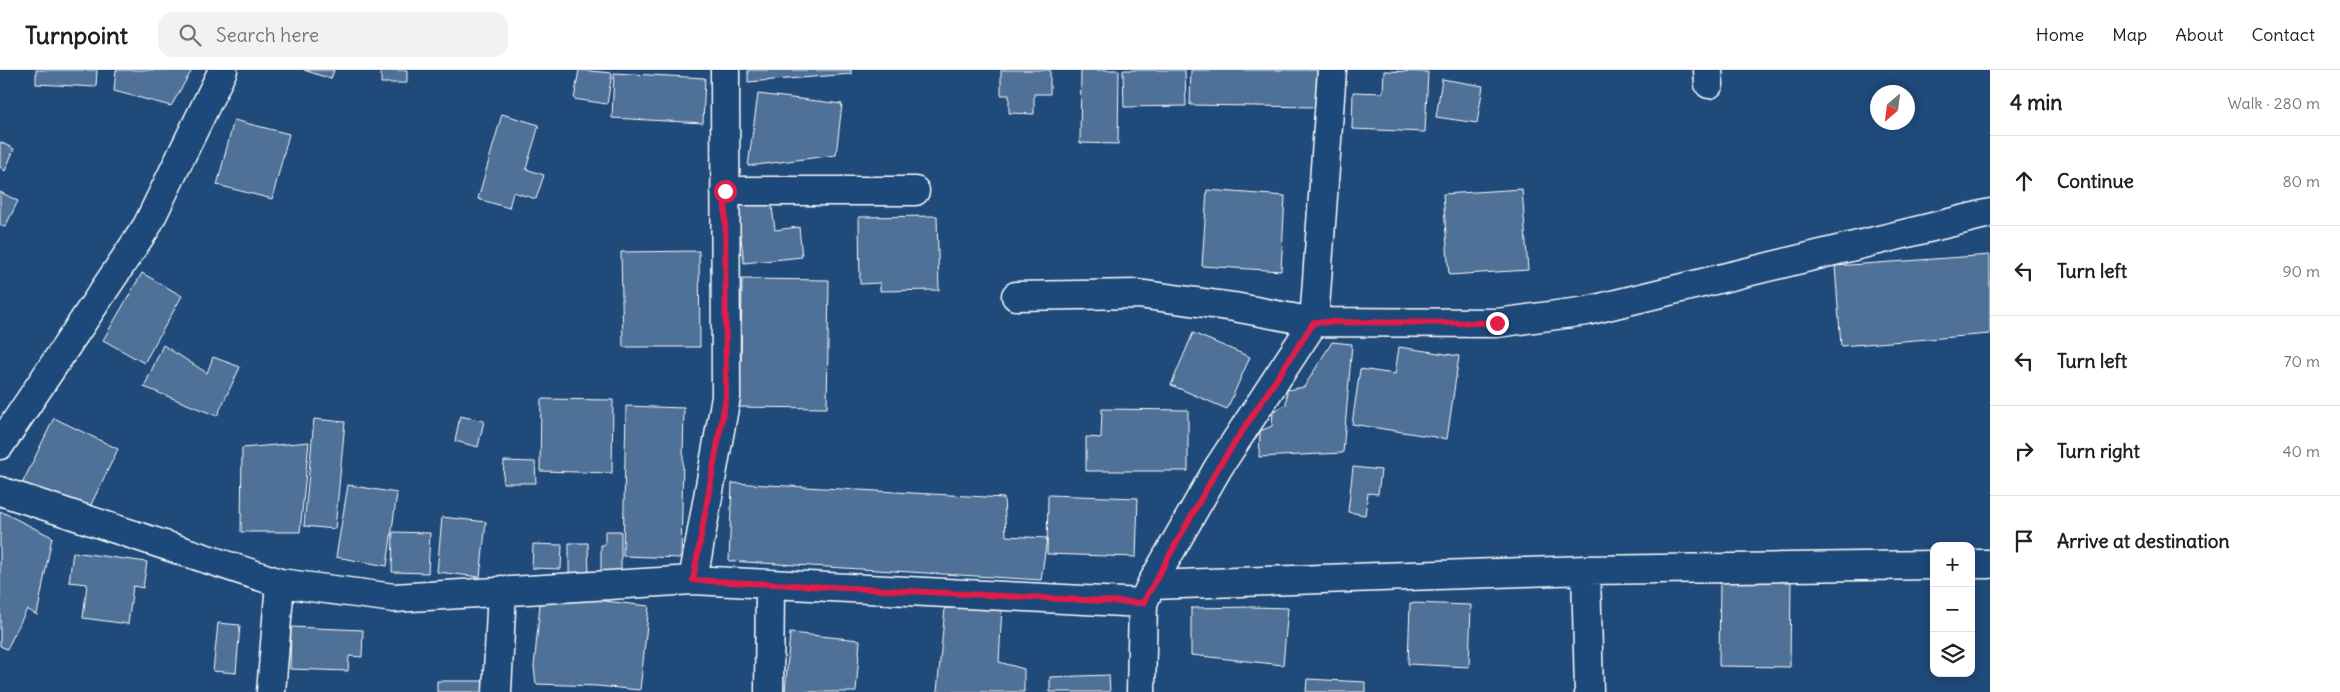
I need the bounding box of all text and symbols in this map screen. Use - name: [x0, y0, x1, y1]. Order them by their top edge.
- search box: [158, 12, 508, 57]
- text: Turnpoint: [25, 20, 128, 50]
- icon: search: [176, 21, 204, 49]
- text: Search here: [216, 23, 319, 47]
- text: Home: [2036, 23, 2084, 46]
- text: Map: [2112, 23, 2147, 46]
- text: About: [2175, 23, 2223, 46]
- text: Contact: [2251, 23, 2315, 46]
- north arrow: [1870, 85, 1915, 130]
- text: 4 min: [2010, 89, 2062, 116]
- text: Walk · 280 m: [2228, 93, 2320, 113]
- icon: ahead: [2010, 167, 2038, 195]
- text: Continue: [2057, 169, 2134, 193]
- text: 80 m: [2282, 171, 2320, 191]
- route start: [714, 180, 737, 203]
- icon: left: [2010, 257, 2038, 285]
- text: Turn left: [2057, 259, 2127, 283]
- text: 90 m: [2282, 261, 2320, 281]
- route end: [1486, 312, 1509, 335]
- icon: left: [2010, 347, 2038, 375]
- text: Turn left: [2057, 349, 2127, 373]
- text: 70 m: [2284, 351, 2320, 371]
- icon: right: [2010, 437, 2038, 465]
- text: Turn right: [2057, 439, 2140, 463]
- text: 40 m: [2282, 441, 2320, 461]
- icon: arrive: [2010, 527, 2038, 555]
- text: Arrive at destination: [2057, 529, 2230, 553]
- map controls: [1930, 542, 1975, 677]
- button: +: [1930, 542, 1975, 587]
- button: −: [1930, 587, 1975, 632]
- button: layers: [1930, 632, 1975, 677]

